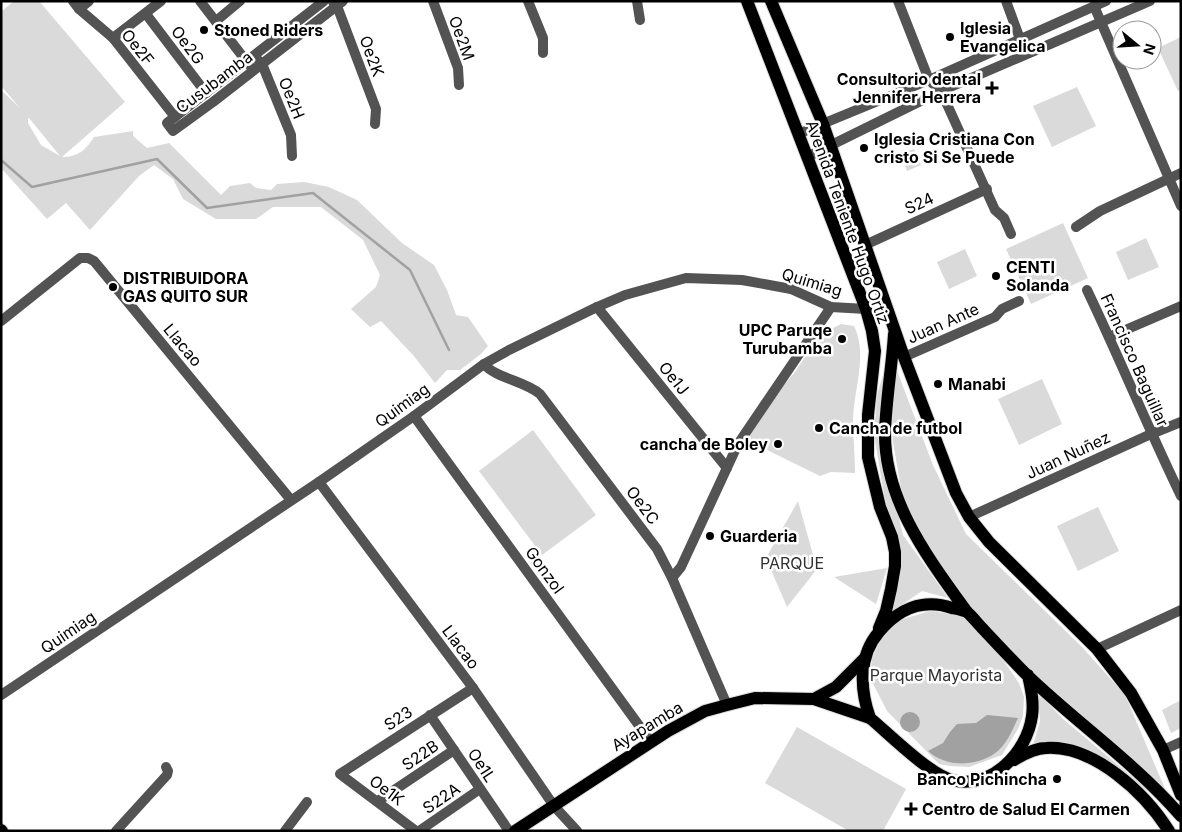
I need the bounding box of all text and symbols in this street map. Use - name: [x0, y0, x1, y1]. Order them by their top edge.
- street label: Oe2M: [445, 13, 479, 63]
- place label: Iglesia Evangelica: [960, 18, 1046, 56]
- place label: Stoned Riders: [214, 20, 323, 40]
- north arrow: [1112, 20, 1162, 70]
- street label: Oe2G: [167, 22, 209, 68]
- marker: Stoned Riders: [198, 24, 210, 36]
- street label: Oe2F: [117, 25, 159, 69]
- marker: Iglesia Evangelica: [944, 31, 956, 43]
- street label: Oe2K: [355, 33, 389, 79]
- text: N: [1140, 41, 1160, 57]
- street label: Cusubamba: [172, 47, 256, 117]
- place label: Consultorio dental Jennifer Herrera: [837, 69, 981, 107]
- street label: Oe2H: [275, 74, 309, 122]
- marker: Consultorio dental Jennifer Herrera: [985, 81, 999, 95]
- street label: Avenida Teniente Hugo Ortiz: [802, 117, 894, 327]
- place label: Iglesia Cristiana Con cristo Si Se Puede: [874, 129, 1035, 167]
- marker: Iglesia Cristiana Con cristo Si Se Puede: [858, 142, 870, 154]
- street label: S24: [901, 188, 937, 218]
- place label: CENTI Solanda: [1006, 257, 1069, 295]
- street label: Quimiag: [779, 263, 845, 301]
- place label: DISTRIBUIDORA GAS QUITO SUR: [123, 268, 249, 306]
- marker: CENTI Solanda: [990, 270, 1002, 282]
- marker: DISTRIBUIDORA GAS QUITO SUR: [107, 281, 119, 293]
- street label: Francisco Baguillar: [1097, 290, 1173, 430]
- street label: Juan Ante: [904, 298, 982, 348]
- street label: Llacao: [159, 320, 207, 370]
- place label: UPC Paruqe Turubamba: [739, 320, 832, 358]
- marker: UPC Paruqe Turubamba: [836, 333, 848, 345]
- street label: Oe1J: [655, 357, 693, 399]
- place label: Manabi: [948, 374, 1006, 394]
- marker: Manabi: [932, 378, 944, 390]
- street label: Quimiag: [371, 379, 433, 431]
- place label: Cancha de futbol: [829, 418, 962, 438]
- marker: Cancha de futbol: [813, 422, 825, 434]
- street label: Juan Nuñez: [1023, 427, 1113, 483]
- place label: cancha de Boley: [640, 434, 768, 454]
- marker: cancha de Boley: [772, 438, 784, 450]
- street label: Oe2C: [622, 482, 664, 528]
- place label: Guarderia: [720, 526, 797, 546]
- marker: Guarderia: [704, 530, 716, 542]
- street label: Gonzol: [521, 543, 569, 597]
- park label: PARQUE: [760, 553, 824, 573]
- street label: Quimiag: [37, 606, 99, 658]
- street label: Llacao: [438, 621, 484, 673]
- park label: Parque Mayorista: [870, 665, 1002, 685]
- street label: Ayapamba: [608, 697, 686, 755]
- street label: S23: [380, 701, 416, 735]
- street label: S22B: [398, 735, 442, 775]
- street label: Oe1L: [464, 744, 500, 786]
- place label: Banco Pichincha: [917, 769, 1047, 789]
- street label: Oe1K: [366, 770, 409, 810]
- marker: Banco Pichincha: [1051, 773, 1063, 785]
- street label: S22A: [418, 778, 464, 818]
- place label: Centro de Salud El Carmen: [922, 799, 1130, 819]
- marker: Centro de Salud El Carmen: [904, 802, 918, 816]

